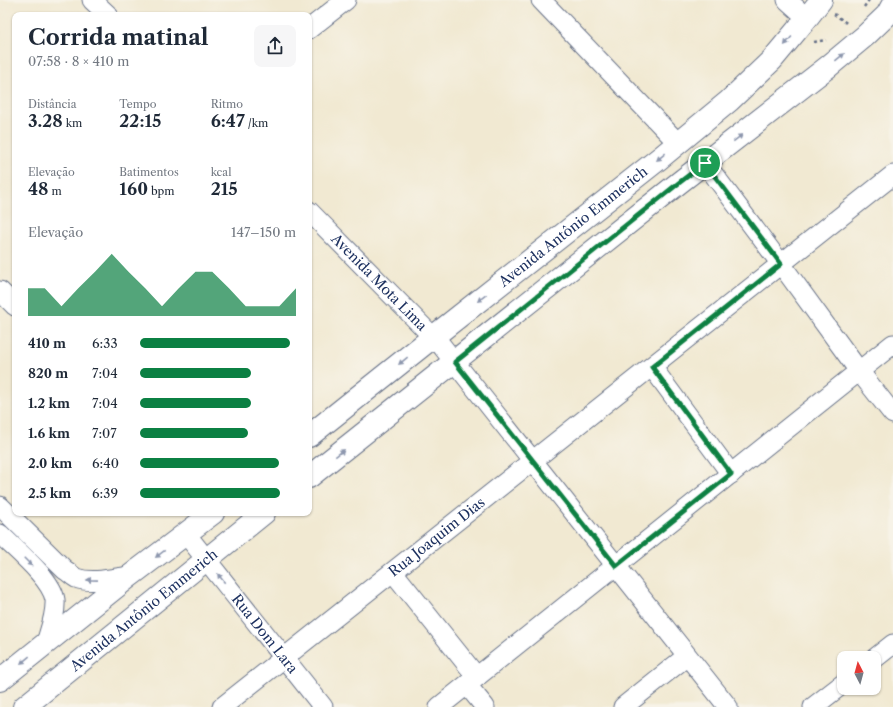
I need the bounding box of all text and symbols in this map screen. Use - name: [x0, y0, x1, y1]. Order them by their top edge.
- text: Corrida matinal: [28, 24, 209, 51]
- button: share: [254, 25, 296, 67]
- one-way arrow: [783, 36, 792, 47]
- text: 07:58 · 8 × 410 m: [28, 53, 129, 69]
- one-way arrow: [835, 53, 845, 62]
- text: Distância: [28, 97, 77, 111]
- text: Tempo: [119, 97, 156, 111]
- text: Ritmo: [211, 97, 243, 111]
- text: 3.28: [28, 111, 63, 131]
- text: 22:15: [119, 111, 162, 131]
- text: 6:47: [211, 111, 245, 131]
- text: km: [63, 116, 82, 130]
- text: /km: [245, 116, 268, 130]
- one-way arrow: [732, 133, 743, 142]
- pin: [688, 146, 722, 180]
- icon: arrive: [694, 152, 716, 174]
- one-way arrow: [655, 153, 666, 161]
- street label: Avenida Antônio Emmerich: [494, 162, 651, 291]
- text: Elevação: [28, 165, 75, 179]
- text: Batimentos: [119, 165, 179, 179]
- text: kcal: [211, 165, 231, 179]
- text: 48: [28, 179, 49, 199]
- text: 160: [119, 179, 148, 199]
- text: 215: [211, 179, 238, 199]
- text: m: [49, 184, 62, 198]
- text: bpm: [148, 184, 175, 198]
- text: Elevação: [28, 224, 83, 240]
- text: 147–150 m: [231, 224, 296, 240]
- street label: Avenida Mota Lima: [327, 229, 431, 335]
- one-way arrow: [476, 294, 487, 302]
- text: 410 m: [28, 335, 66, 351]
- text: 6:33: [92, 335, 118, 351]
- one-way arrow: [397, 357, 408, 365]
- text: 820 m: [28, 365, 68, 381]
- text: 7:04: [92, 365, 118, 381]
- text: 1.2 km: [28, 395, 70, 411]
- text: 7:04: [92, 395, 118, 411]
- text: 1.6 km: [28, 425, 70, 441]
- text: 7:07: [92, 425, 117, 441]
- one-way arrow: [334, 449, 345, 457]
- text: 2.0 km: [28, 455, 72, 471]
- text: 6:40: [92, 455, 119, 471]
- text: 2.5 km: [28, 485, 71, 501]
- text: 6:39: [92, 485, 118, 501]
- street label: Rua Joaquim Dias: [385, 493, 488, 580]
- street label: Avenida Antônio Emmerich: [66, 545, 221, 676]
- one-way arrow: [155, 550, 165, 558]
- one-way arrow: [23, 557, 33, 567]
- one-way arrow: [217, 572, 225, 583]
- one-way arrow: [85, 577, 98, 583]
- street label: Rua Dom Lara: [228, 590, 302, 677]
- north arrow: [837, 651, 881, 695]
- map controls: [837, 651, 881, 695]
- one-way arrow: [19, 656, 30, 664]

